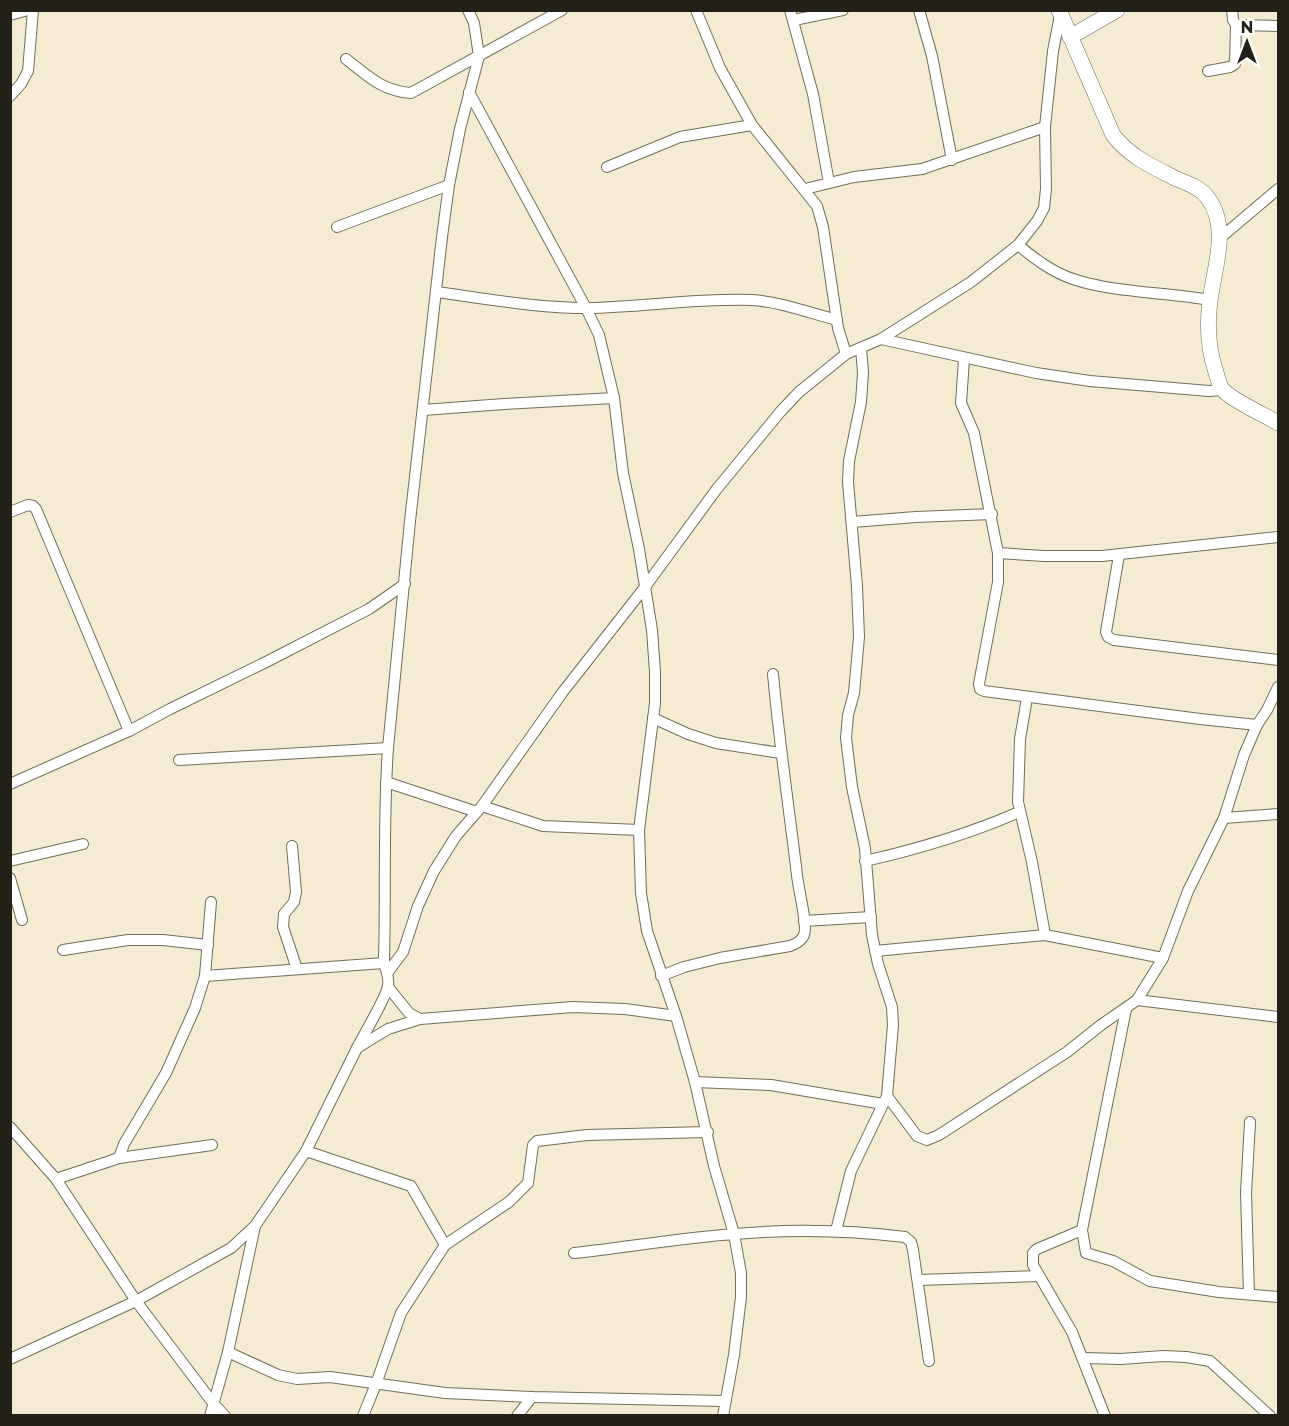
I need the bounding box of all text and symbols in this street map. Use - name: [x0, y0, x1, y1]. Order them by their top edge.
- north arrow: [1217, 12, 1277, 72]
- text: N: [1241, 18, 1253, 37]

